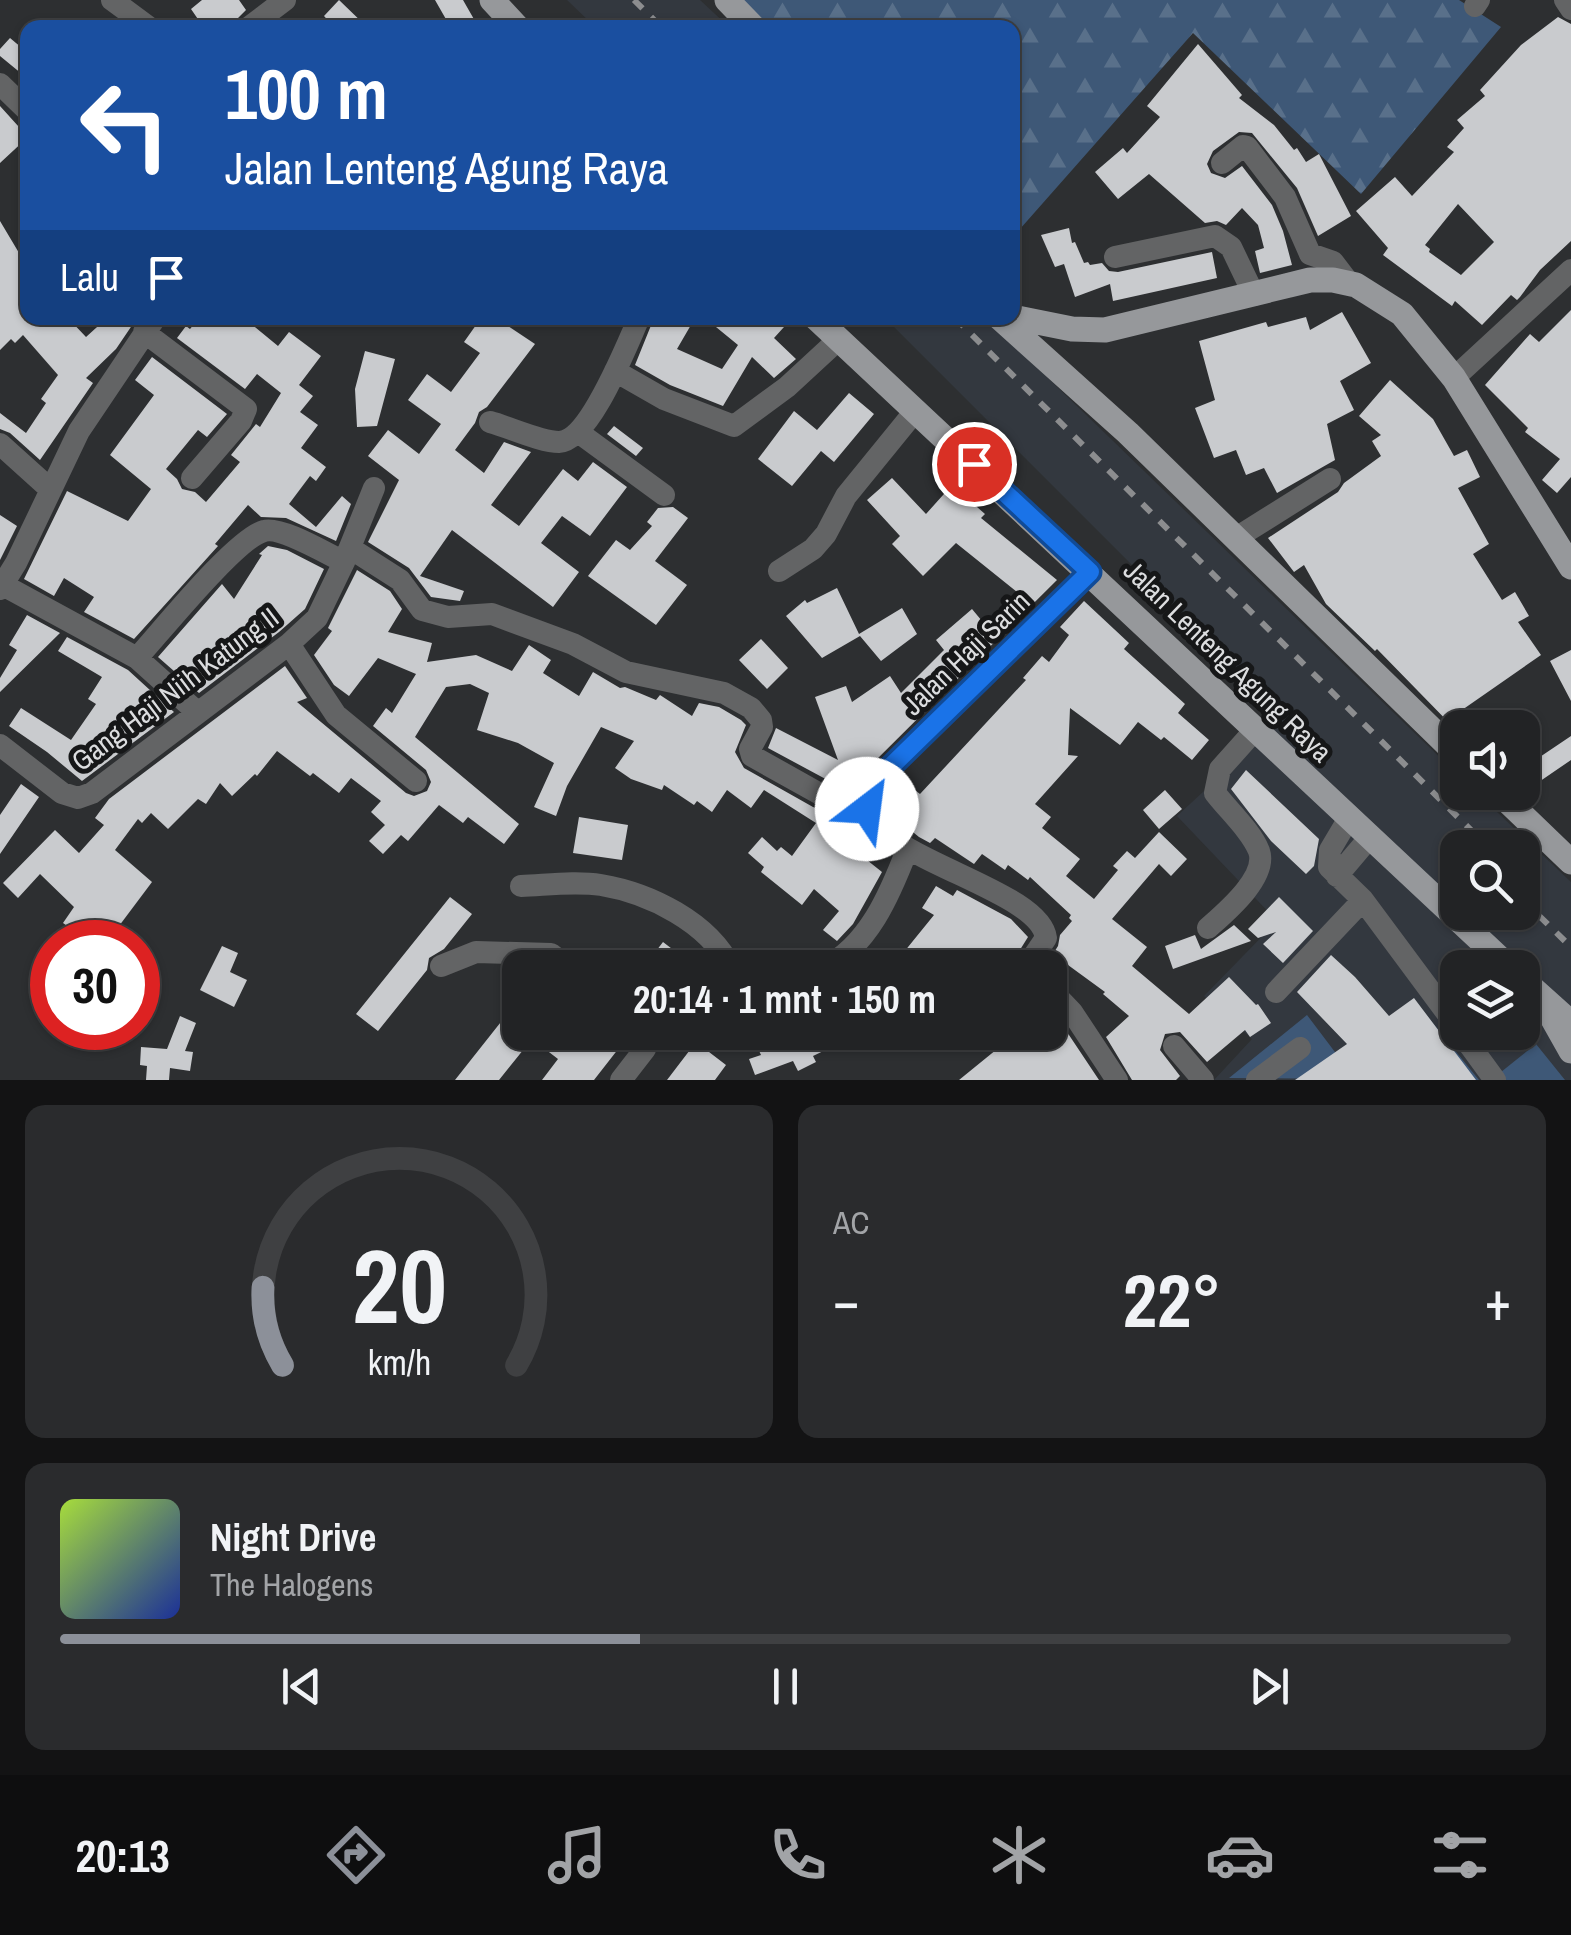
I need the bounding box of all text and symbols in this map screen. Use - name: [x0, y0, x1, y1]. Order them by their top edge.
- text: 100 m: [225, 47, 388, 141]
- icon: left: [60, 60, 190, 190]
- text: Jalan Lenteng Agung Raya: [225, 137, 668, 198]
- icon: arrive: [139, 250, 194, 305]
- text: Lalu: [60, 252, 119, 303]
- pin: [932, 422, 1017, 507]
- icon: arrive: [947, 437, 1002, 492]
- street label: Jalan Lenteng Agung Raya: [1116, 552, 1341, 771]
- street label: Jalan Haji Sarin: [894, 583, 1038, 723]
- street label: Gang Haji Niih Katung II: [64, 599, 286, 779]
- map controls: [1440, 710, 1540, 1050]
- button: sound: [1440, 710, 1540, 810]
- position arrow: [815, 757, 919, 861]
- button: search: [1440, 830, 1540, 930]
- speed limit sign: 30: [30, 920, 160, 1050]
- button: layers: [1440, 950, 1540, 1050]
- text: 20:14 · 1 mnt · 150 m: [633, 974, 936, 1025]
- text: AC: [833, 1201, 869, 1244]
- text: 20: [352, 1215, 446, 1355]
- text: 22°: [1123, 1249, 1221, 1350]
- text: −: [833, 1263, 859, 1337]
- text: +: [1485, 1263, 1511, 1337]
- text: km/h: [367, 1338, 431, 1386]
- text: Night Drive: [210, 1512, 376, 1563]
- text: The Halogens: [210, 1563, 373, 1606]
- icon: previous: [274, 1659, 329, 1714]
- icon: pause: [758, 1659, 813, 1714]
- icon: next: [1242, 1659, 1297, 1714]
- icon: directions: [321, 1820, 391, 1890]
- icon: music: [542, 1820, 612, 1890]
- icon: phone: [763, 1820, 833, 1890]
- icon: climate: [984, 1820, 1054, 1890]
- icon: car: [1205, 1820, 1275, 1890]
- icon: filters: [1425, 1820, 1495, 1890]
- text: 20:13: [75, 1825, 170, 1886]

